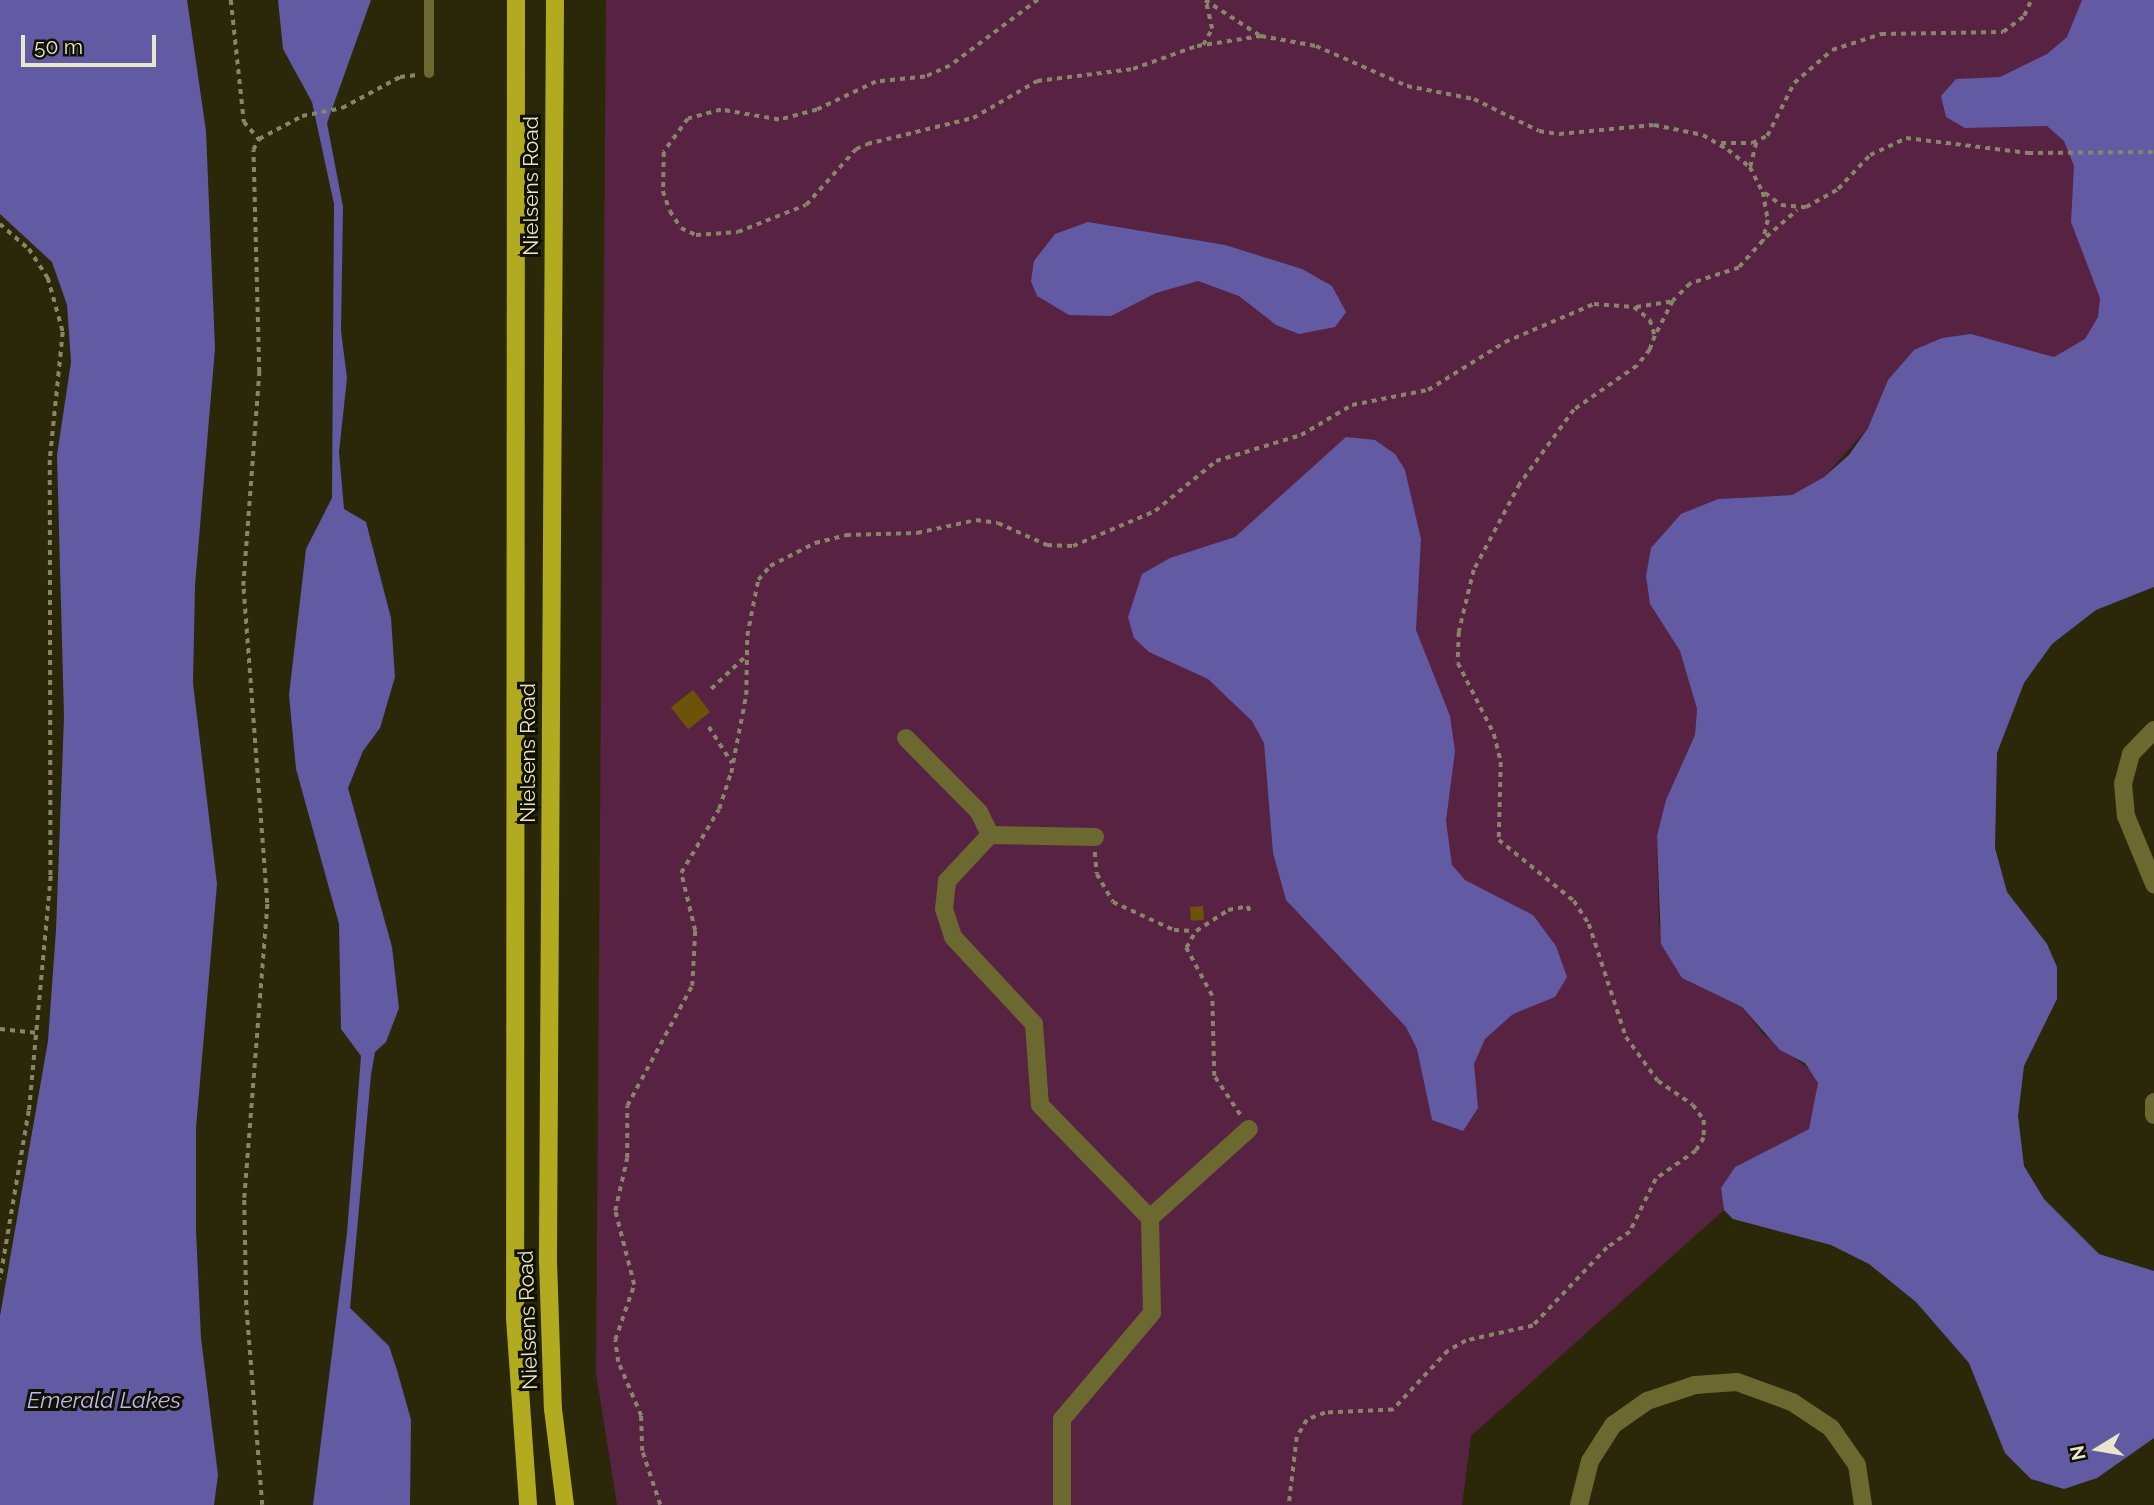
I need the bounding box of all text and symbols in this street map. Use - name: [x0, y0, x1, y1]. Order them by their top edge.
- scale bar: [24, 21, 159, 65]
- text: 50 m: [34, 34, 83, 59]
- street label: Nielsens Road: [518, 116, 544, 256]
- street label: Nielsens Road: [515, 683, 541, 823]
- street label: Nielsens Road: [513, 1250, 543, 1390]
- water label: Emerald Lakes: [27, 1386, 181, 1414]
- north arrow: [2063, 1414, 2133, 1484]
- text: N: [2065, 1444, 2090, 1462]

